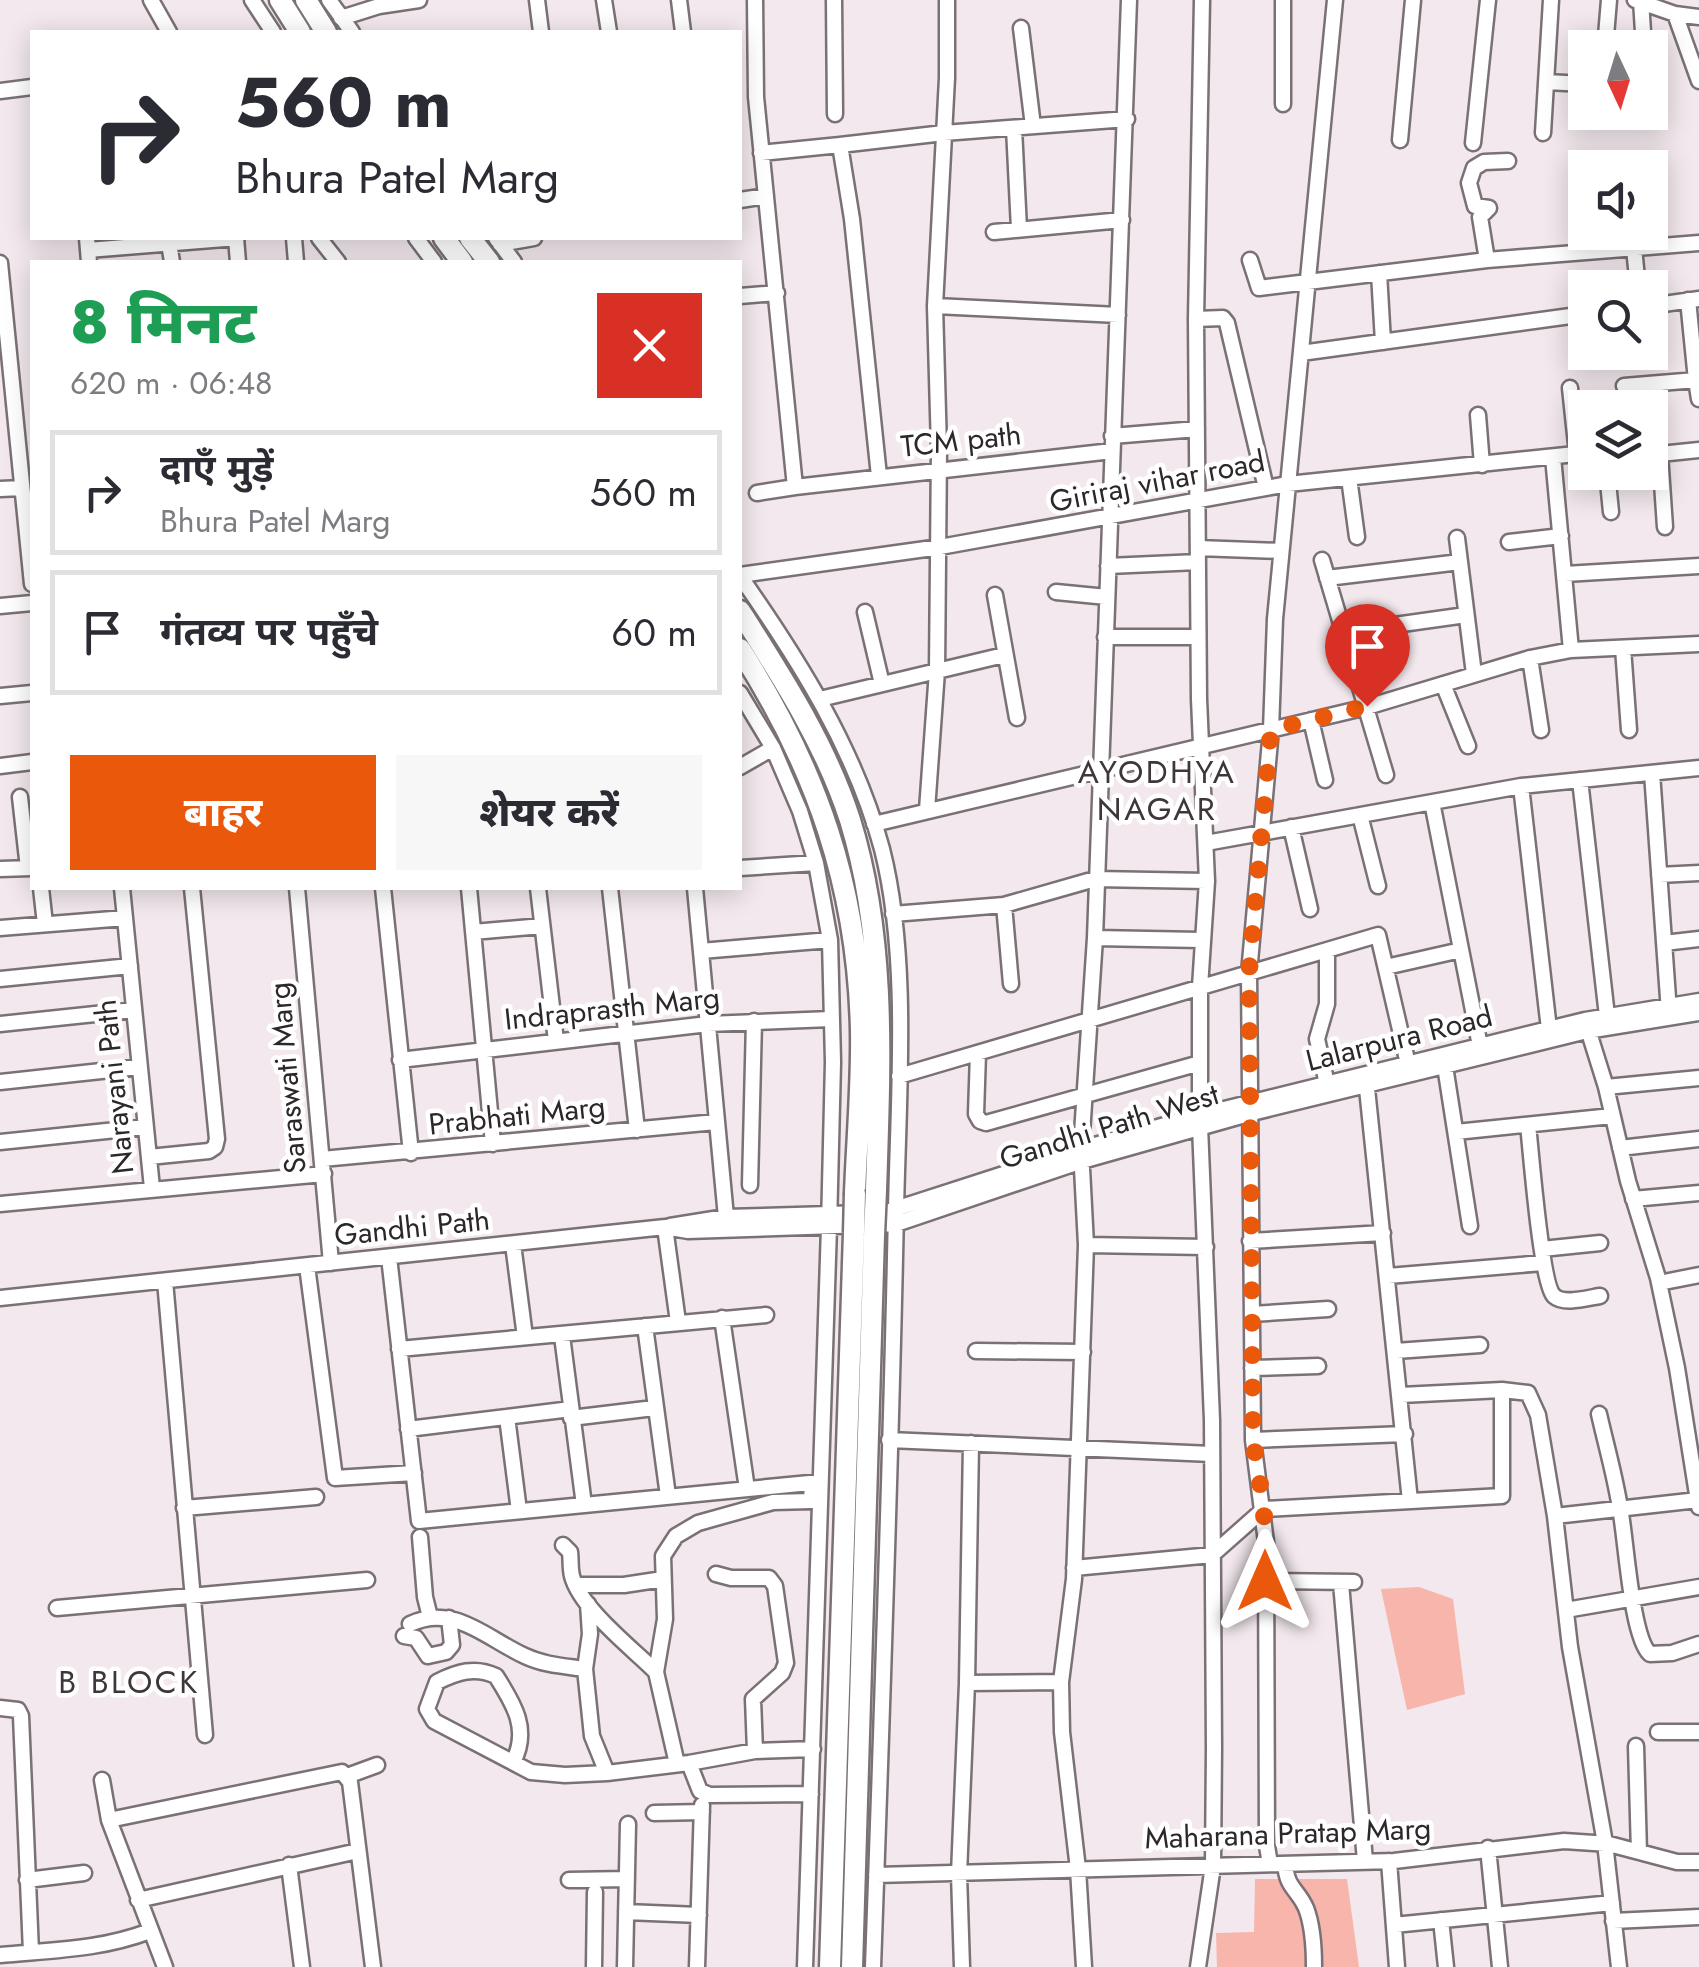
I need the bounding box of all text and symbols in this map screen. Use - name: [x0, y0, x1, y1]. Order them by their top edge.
- north arrow: [1568, 30, 1668, 130]
- map controls: [1568, 30, 1668, 490]
- text: 560 m: [235, 52, 452, 153]
- icon: right: [70, 70, 200, 200]
- text: Bhura Patel Marg: [235, 145, 559, 210]
- button: sound: [1568, 150, 1668, 250]
- button: search: [1568, 270, 1668, 370]
- text: 8 मिनट: [70, 279, 256, 366]
- button: close: [597, 293, 702, 398]
- text: 620 m · 06:48: [70, 360, 273, 406]
- button: layers: [1568, 390, 1668, 490]
- street label: TCM path: [899, 412, 1023, 468]
- street label: Giriraj vihar road: [1046, 439, 1268, 523]
- text: दाएँ मुड़ें: [160, 441, 273, 496]
- icon: right: [75, 465, 130, 520]
- text: 560 m: [590, 465, 697, 520]
- text: Bhura Patel Marg: [160, 498, 391, 544]
- text: गंतव्य पर पहुँचे: [160, 604, 378, 659]
- pin: [1325, 604, 1410, 707]
- icon: arrive: [75, 605, 130, 660]
- text: 60 m: [611, 605, 697, 660]
- icon: arrive: [1340, 619, 1395, 674]
- district label: AYODHYA NAGAR: [1078, 749, 1236, 832]
- button: बाहर: [70, 755, 376, 870]
- button: शेयर करें: [396, 755, 702, 870]
- street label: Indraprasth Marg: [502, 975, 722, 1041]
- street label: Saraswati Marg: [257, 980, 317, 1176]
- street label: Lalarpura Road: [1301, 994, 1497, 1082]
- street label: Narayani Path: [83, 998, 145, 1176]
- street label: Gandhi Path West: [994, 1072, 1225, 1180]
- street label: Prabhati Marg: [426, 1084, 608, 1146]
- street label: Gandhi Path: [332, 1197, 492, 1257]
- position arrow: [1213, 1529, 1317, 1633]
- district label: B BLOCK: [58, 1659, 200, 1705]
- street label: Maharana Pratap Marg: [1144, 1807, 1432, 1859]

